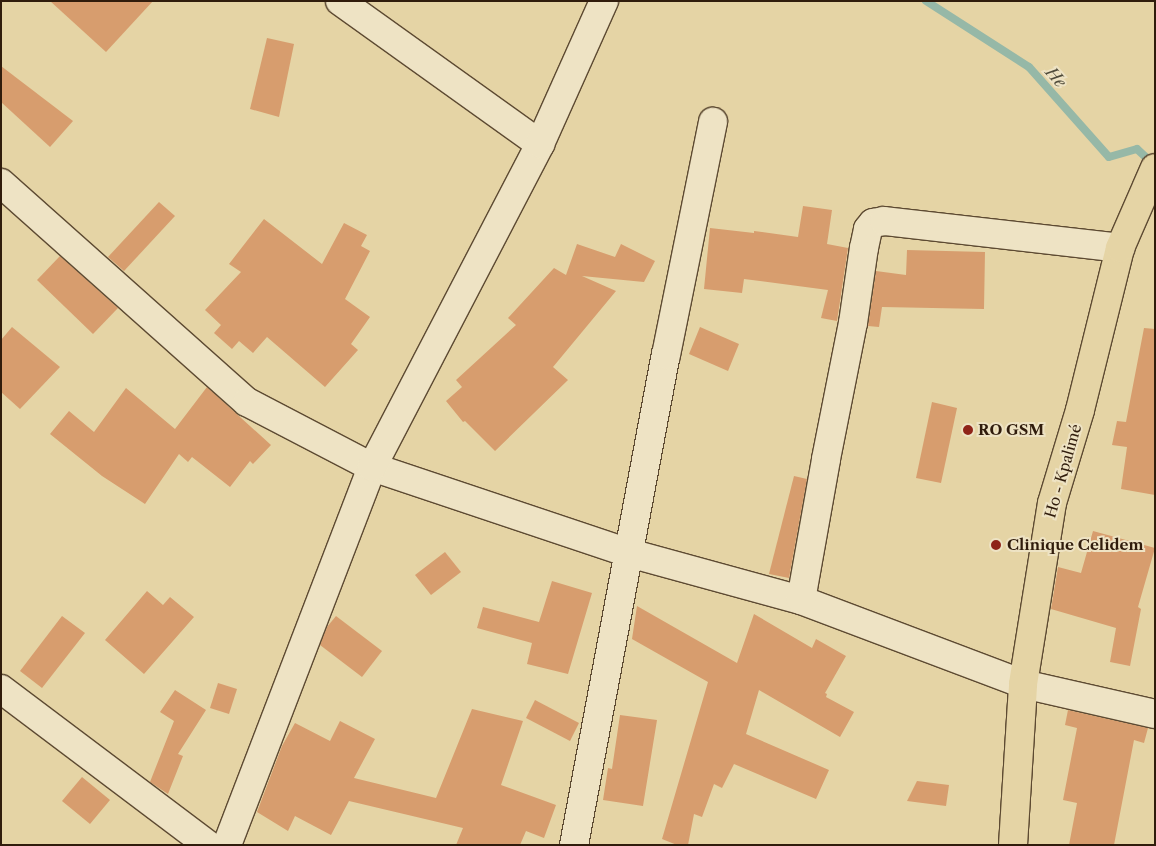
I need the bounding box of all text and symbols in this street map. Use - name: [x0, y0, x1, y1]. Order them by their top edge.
- water label: He: [1042, 63, 1070, 91]
- place label: RO GSM: [978, 421, 1044, 439]
- street label: Ho - Kpalimé: [1041, 422, 1085, 520]
- marker: RO GSM: [962, 424, 974, 436]
- place label: Clinique Celidem: [1007, 536, 1143, 554]
- marker: Clinique Celidem: [989, 538, 1003, 552]

